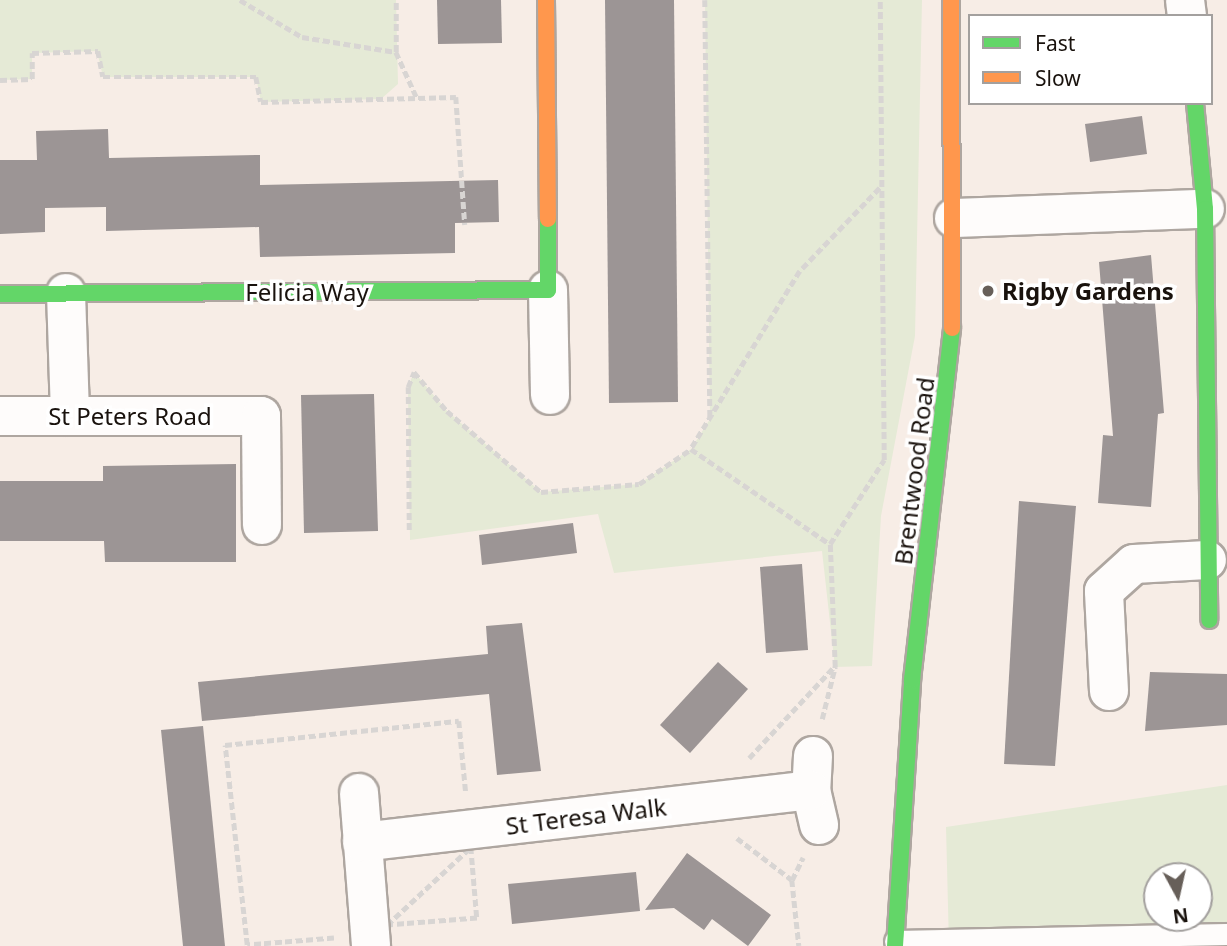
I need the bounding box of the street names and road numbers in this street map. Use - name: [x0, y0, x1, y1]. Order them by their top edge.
- street label: Felicia Way: [245, 278, 369, 306]
- street label: Brentwood Road: [888, 376, 940, 566]
- street label: St Peters Road: [48, 402, 212, 430]
- street label: St Teresa Walk: [504, 792, 668, 840]

